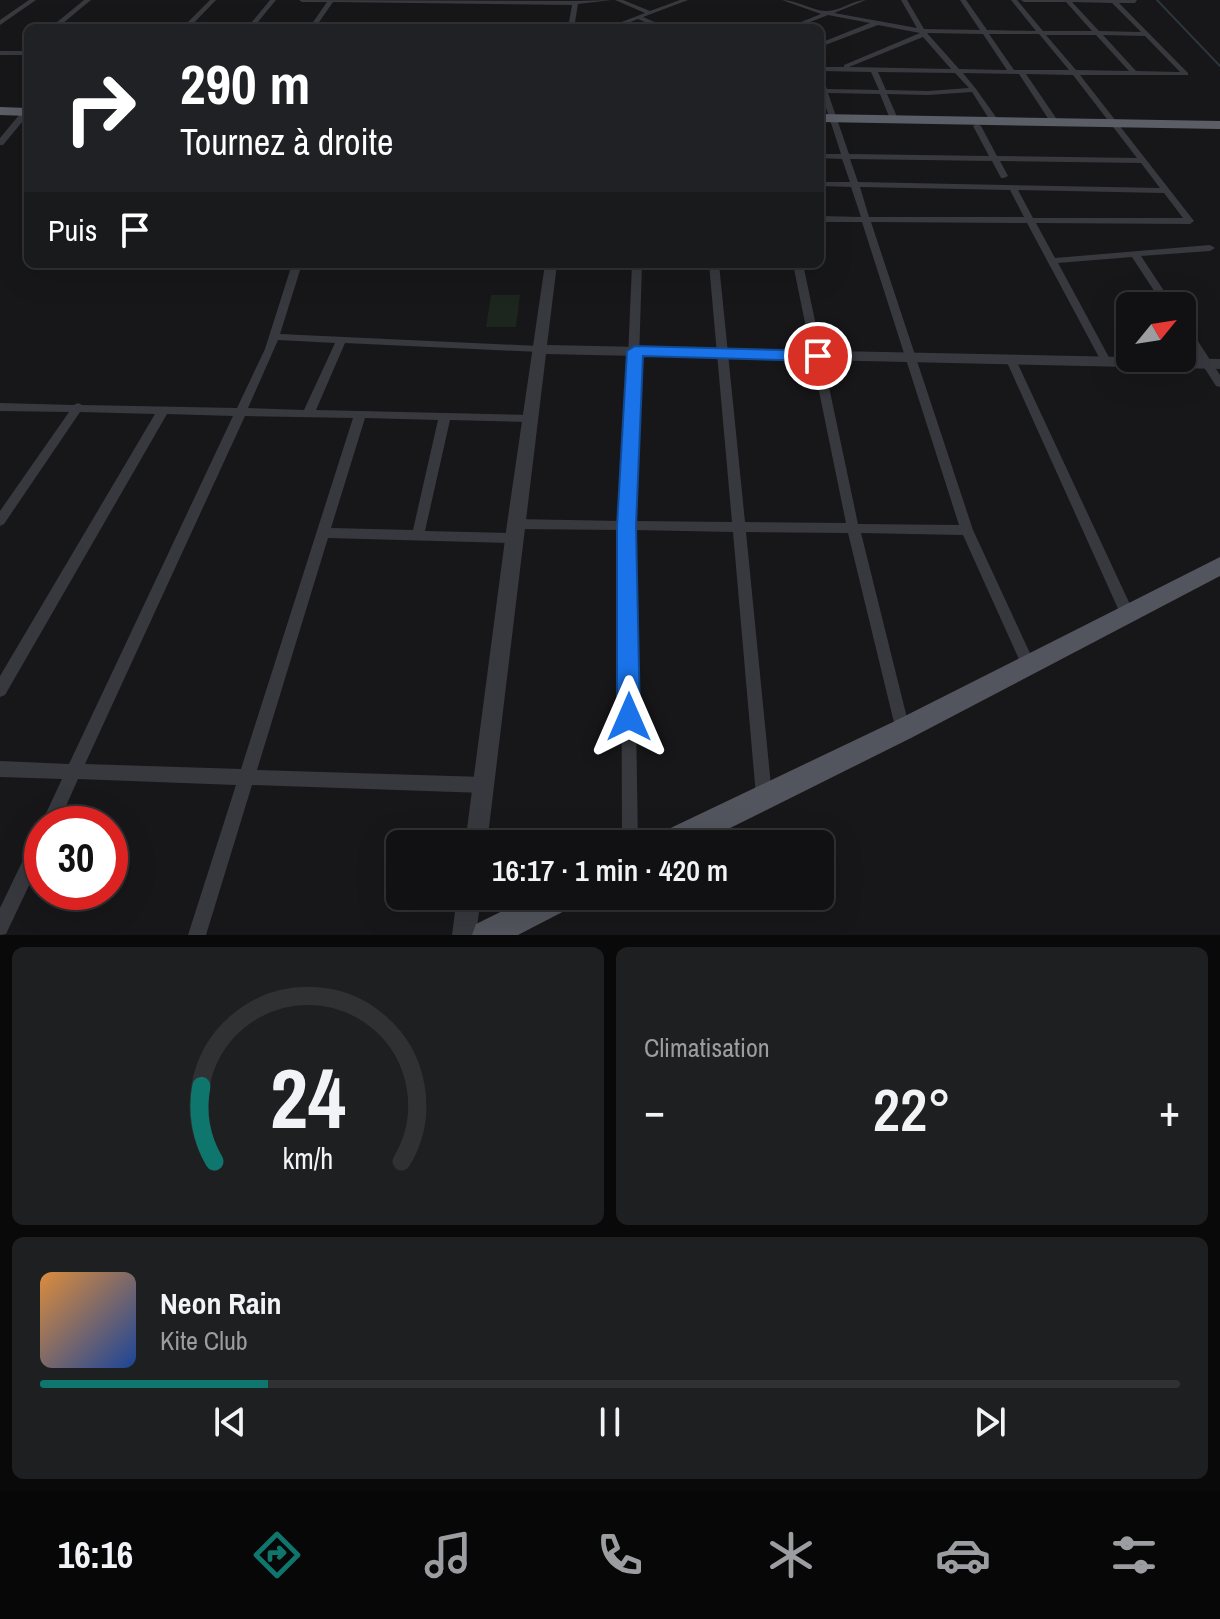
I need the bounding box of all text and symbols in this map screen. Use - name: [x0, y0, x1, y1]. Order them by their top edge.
- text: 290 m: [180, 46, 310, 121]
- icon: right: [48, 56, 152, 160]
- text: Tournez à droite: [180, 118, 393, 166]
- icon: arrive: [113, 208, 157, 252]
- text: Puis: [48, 210, 97, 250]
- north arrow: [1116, 292, 1196, 372]
- map controls: [1116, 292, 1196, 372]
- pin: [784, 322, 852, 390]
- icon: arrive: [796, 334, 840, 378]
- position arrow: [587, 675, 671, 759]
- speed limit sign: 30: [24, 806, 128, 910]
- text: 16:17 · 1 min · 420 m: [492, 850, 728, 890]
- text: Climatisation: [644, 1030, 770, 1065]
- text: 24: [270, 1042, 346, 1154]
- text: 22°: [873, 1069, 951, 1150]
- text: −: [644, 1080, 665, 1140]
- text: +: [1159, 1080, 1180, 1140]
- text: km/h: [283, 1139, 333, 1178]
- text: Neon Rain: [160, 1283, 282, 1323]
- text: Kite Club: [160, 1323, 248, 1358]
- icon: previous: [208, 1400, 252, 1444]
- icon: pause: [588, 1400, 632, 1444]
- icon: next: [968, 1400, 1012, 1444]
- icon: directions: [249, 1527, 305, 1583]
- icon: music: [420, 1527, 476, 1583]
- icon: phone: [592, 1527, 648, 1583]
- icon: climate: [763, 1527, 819, 1583]
- icon: car: [935, 1527, 991, 1583]
- icon: filters: [1106, 1527, 1162, 1583]
- text: 16:16: [58, 1531, 133, 1579]

